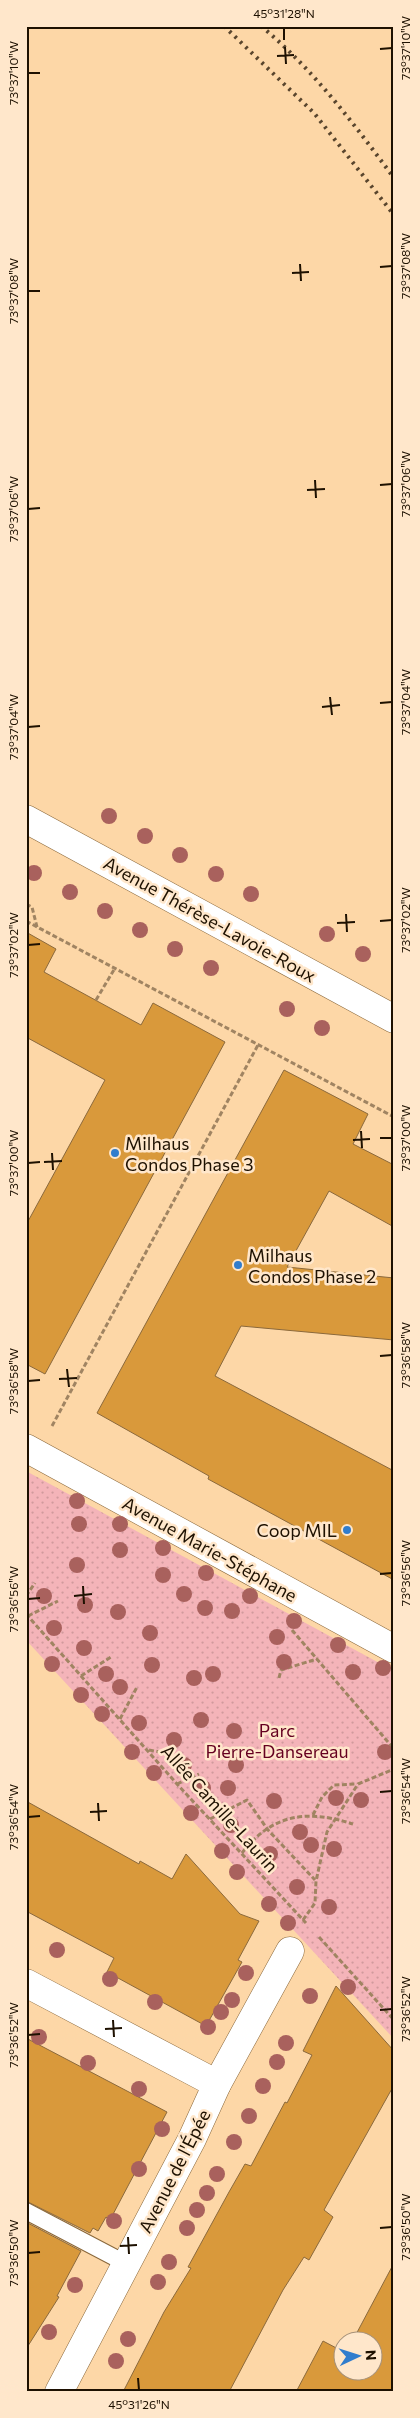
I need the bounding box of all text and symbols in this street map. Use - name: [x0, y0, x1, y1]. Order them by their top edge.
- text: 45°31'28"N: [253, 6, 315, 20]
- text: 73°37'10"W: [398, 16, 412, 80]
- text: 73°37'10"W: [6, 41, 20, 105]
- text: 73°37'08"W: [398, 233, 412, 299]
- text: 73°37'08"W: [6, 258, 20, 324]
- text: 73°37'06"W: [398, 451, 412, 517]
- text: 73°37'06"W: [6, 476, 20, 542]
- text: 73°37'04"W: [398, 669, 412, 735]
- text: 73°37'04"W: [6, 694, 20, 760]
- street label: Avenue Thérèse-Lavoie-Roux: [100, 851, 320, 987]
- text: 73°37'02"W: [398, 887, 412, 953]
- text: 73°37'02"W: [6, 912, 20, 978]
- text: 73°37'00"W: [398, 1105, 412, 1171]
- text: 73°37'00"W: [6, 1130, 20, 1196]
- place label: Milhaus Condos Phase 3: [125, 1132, 253, 1175]
- marker: Milhaus Condos Phase 3: [109, 1147, 121, 1159]
- place label: Milhaus Condos Phase 2: [248, 1244, 376, 1287]
- marker: Milhaus Condos Phase 2: [232, 1259, 244, 1271]
- text: 73°36'58"W: [398, 1322, 412, 1388]
- text: 73°36'58"W: [6, 1348, 20, 1414]
- street label: Avenue Marie-Stéphane: [119, 1492, 301, 1606]
- place label: Coop MIL: [256, 1519, 337, 1541]
- marker: Coop MIL: [341, 1524, 353, 1536]
- text: 73°36'56"W: [398, 1540, 412, 1606]
- text: 73°36'56"W: [6, 1566, 20, 1632]
- park label: Parc Pierre-Dansereau: [205, 1719, 349, 1762]
- street label: Allée Camille-Laurin: [157, 1740, 283, 1876]
- text: 73°36'54"W: [398, 1758, 412, 1824]
- text: 73°36'54"W: [6, 1784, 20, 1850]
- text: 73°36'52"W: [398, 1976, 412, 2042]
- text: 73°36'52"W: [6, 2002, 20, 2068]
- street label: Avenue de l'Épée: [133, 2106, 215, 2236]
- text: 73°36'50"W: [398, 2194, 412, 2260]
- text: 73°36'50"W: [6, 2220, 20, 2286]
- north arrow: [332, 2330, 382, 2380]
- text: N: [363, 2349, 380, 2361]
- text: 45°31'26"N: [108, 2397, 170, 2411]

